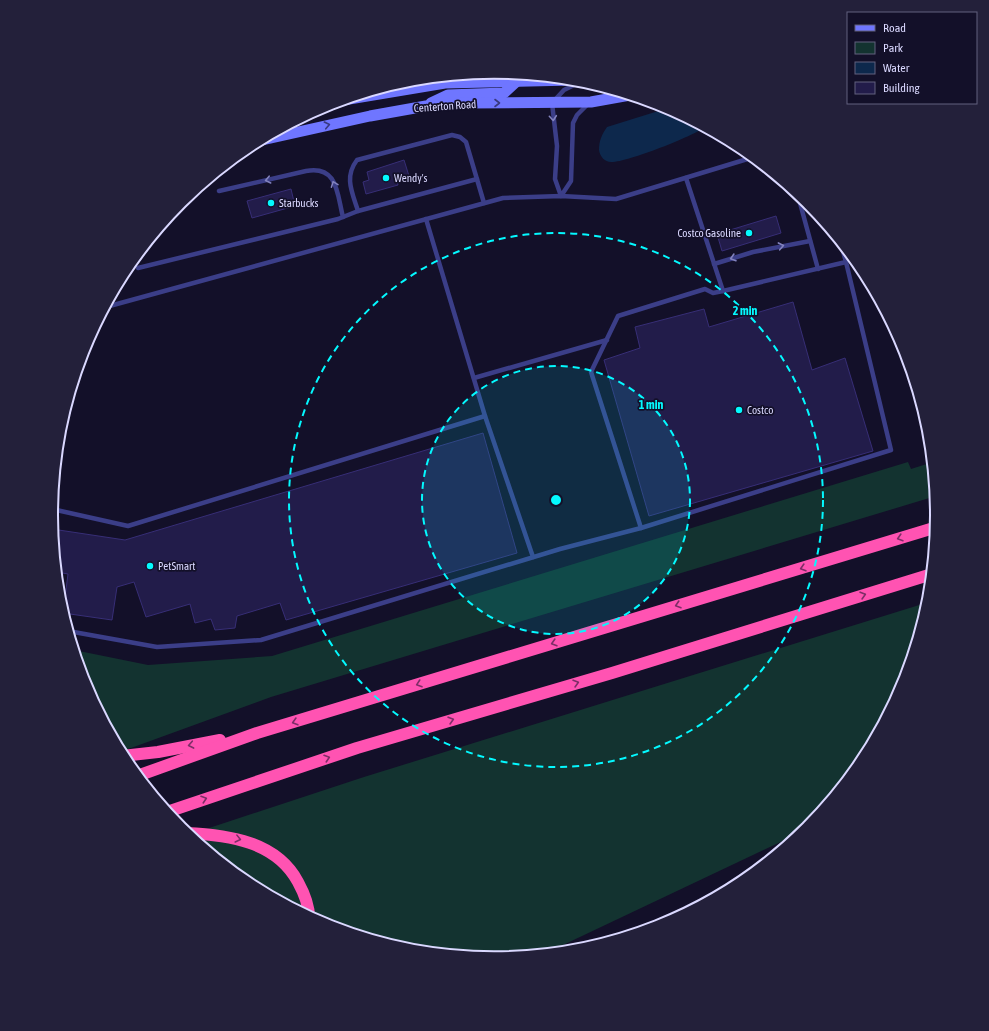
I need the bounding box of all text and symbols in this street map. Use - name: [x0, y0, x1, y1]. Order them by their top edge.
- legend: [847, 12, 977, 104]
- text: Road: [883, 21, 906, 35]
- text: Park: [883, 41, 904, 55]
- text: Water: [883, 61, 910, 75]
- text: Building: [883, 81, 921, 95]
- street label: Centerton Road: [413, 98, 477, 114]
- one-way arrow: [494, 99, 500, 107]
- one-way arrow: [548, 115, 557, 121]
- one-way arrow: [324, 122, 330, 130]
- place label: Wendy's: [394, 172, 428, 184]
- marker: Wendy's: [381, 173, 391, 183]
- one-way arrow: [265, 175, 272, 183]
- one-way arrow: [330, 180, 339, 187]
- place label: Starbucks: [279, 197, 319, 209]
- marker: Starbucks: [266, 198, 276, 208]
- place label: Costco Gasoline: [677, 227, 741, 239]
- marker: Costco Gasoline: [744, 228, 754, 238]
- one-way arrow: [778, 243, 785, 251]
- one-way arrow: [730, 253, 737, 262]
- text: 2 min: [733, 304, 757, 318]
- text: 1 min: [639, 398, 663, 412]
- place label: Costco: [747, 404, 773, 416]
- marker: Costco: [734, 405, 744, 415]
- centre of rings: [549, 493, 563, 507]
- one-way arrow: [896, 533, 903, 542]
- place label: PetSmart: [158, 560, 195, 572]
- marker: PetSmart: [145, 561, 155, 571]
- one-way arrow: [799, 563, 806, 571]
- one-way arrow: [859, 591, 866, 600]
- one-way arrow: [675, 600, 682, 609]
- one-way arrow: [551, 638, 558, 647]
- one-way arrow: [416, 679, 423, 688]
- one-way arrow: [572, 679, 579, 688]
- one-way arrow: [447, 716, 454, 725]
- one-way arrow: [291, 717, 298, 726]
- one-way arrow: [188, 741, 194, 749]
- one-way arrow: [323, 754, 330, 763]
- one-way arrow: [200, 795, 207, 804]
- one-way arrow: [235, 834, 242, 843]

